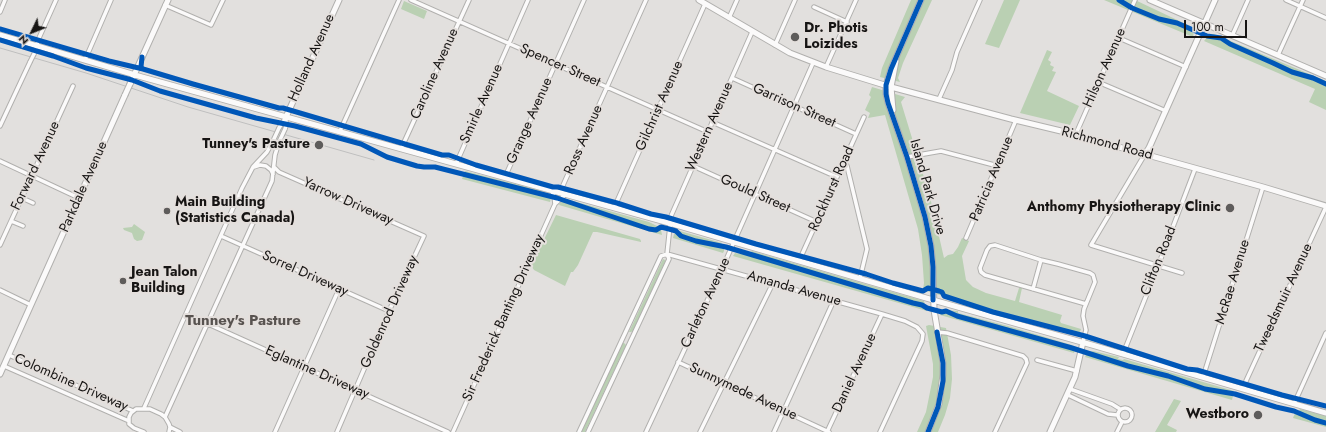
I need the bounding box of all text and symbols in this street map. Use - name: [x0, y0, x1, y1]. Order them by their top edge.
- north arrow: [12, 12, 52, 52]
- street label: Holland Avenue: [285, 12, 339, 104]
- scale bar: [1186, 12, 1249, 38]
- text: 100 m: [1191, 18, 1224, 36]
- place label: Dr. Photis Loizides: [804, 21, 868, 54]
- street label: Caroline Avenue: [407, 26, 463, 122]
- street label: Hilson Avenue: [1080, 26, 1130, 110]
- marker: Dr. Photis Loizides: [789, 31, 801, 43]
- text: N: [14, 32, 32, 49]
- street label: Spencer Street: [517, 41, 603, 91]
- street label: Gilchrist Avenue: [633, 58, 687, 154]
- street label: Smirle Avenue: [457, 62, 507, 146]
- street label: Grange Avenue: [503, 75, 557, 167]
- street label: Western Avenue: [683, 80, 737, 174]
- street label: Garrison Street: [750, 80, 838, 132]
- street label: Ross Avenue: [561, 103, 607, 177]
- street label: Forward Avenue: [8, 119, 64, 213]
- street label: Richmond Road: [1060, 124, 1154, 164]
- street label: Patricia Avenue: [967, 134, 1017, 224]
- place label: Tunney's Pasture: [202, 137, 310, 153]
- street label: Island Park Drive: [905, 137, 949, 237]
- street label: Parkdale Avenue: [56, 139, 112, 235]
- marker: Tunney's Pasture: [313, 139, 325, 151]
- street label: Rockhurst Road: [806, 144, 858, 234]
- street label: Gould Street: [717, 171, 793, 217]
- street label: Yarrow Driveway: [300, 175, 396, 229]
- place label: Main Building (Statistics Canada): [175, 195, 295, 228]
- place label: Anthomy Physiotherapy Clinic: [1027, 200, 1221, 216]
- marker: Anthomy Physiotherapy Clinic: [1224, 202, 1236, 214]
- marker: Main Building (Statistics Canada): [162, 206, 172, 216]
- street label: Clifton Road: [1137, 224, 1181, 298]
- street label: Sir Frederick Banting Driveway: [459, 232, 549, 404]
- street label: McRae Avenue: [1212, 238, 1254, 326]
- street label: Tweedsmuir Avenue: [1251, 241, 1317, 355]
- street label: Sorrel Driveway: [259, 247, 351, 301]
- street label: Goldenrod Driveway: [358, 253, 422, 371]
- street label: Carleton Avenue: [678, 255, 734, 351]
- place label: Jean Talon Building: [131, 265, 198, 298]
- street label: Amanda Avenue: [745, 268, 843, 310]
- marker: Jean Talon Building: [118, 276, 128, 286]
- district label: Tunney's Pasture: [185, 312, 301, 330]
- street label: Daniel Avenue: [829, 331, 881, 415]
- street label: Eglantine Driveway: [262, 343, 372, 403]
- street label: Colombine Driveway: [12, 350, 130, 416]
- street label: Sunnymede Avenue: [686, 360, 800, 424]
- place label: Westboro: [1186, 407, 1249, 423]
- marker: Westboro: [1252, 409, 1264, 421]

